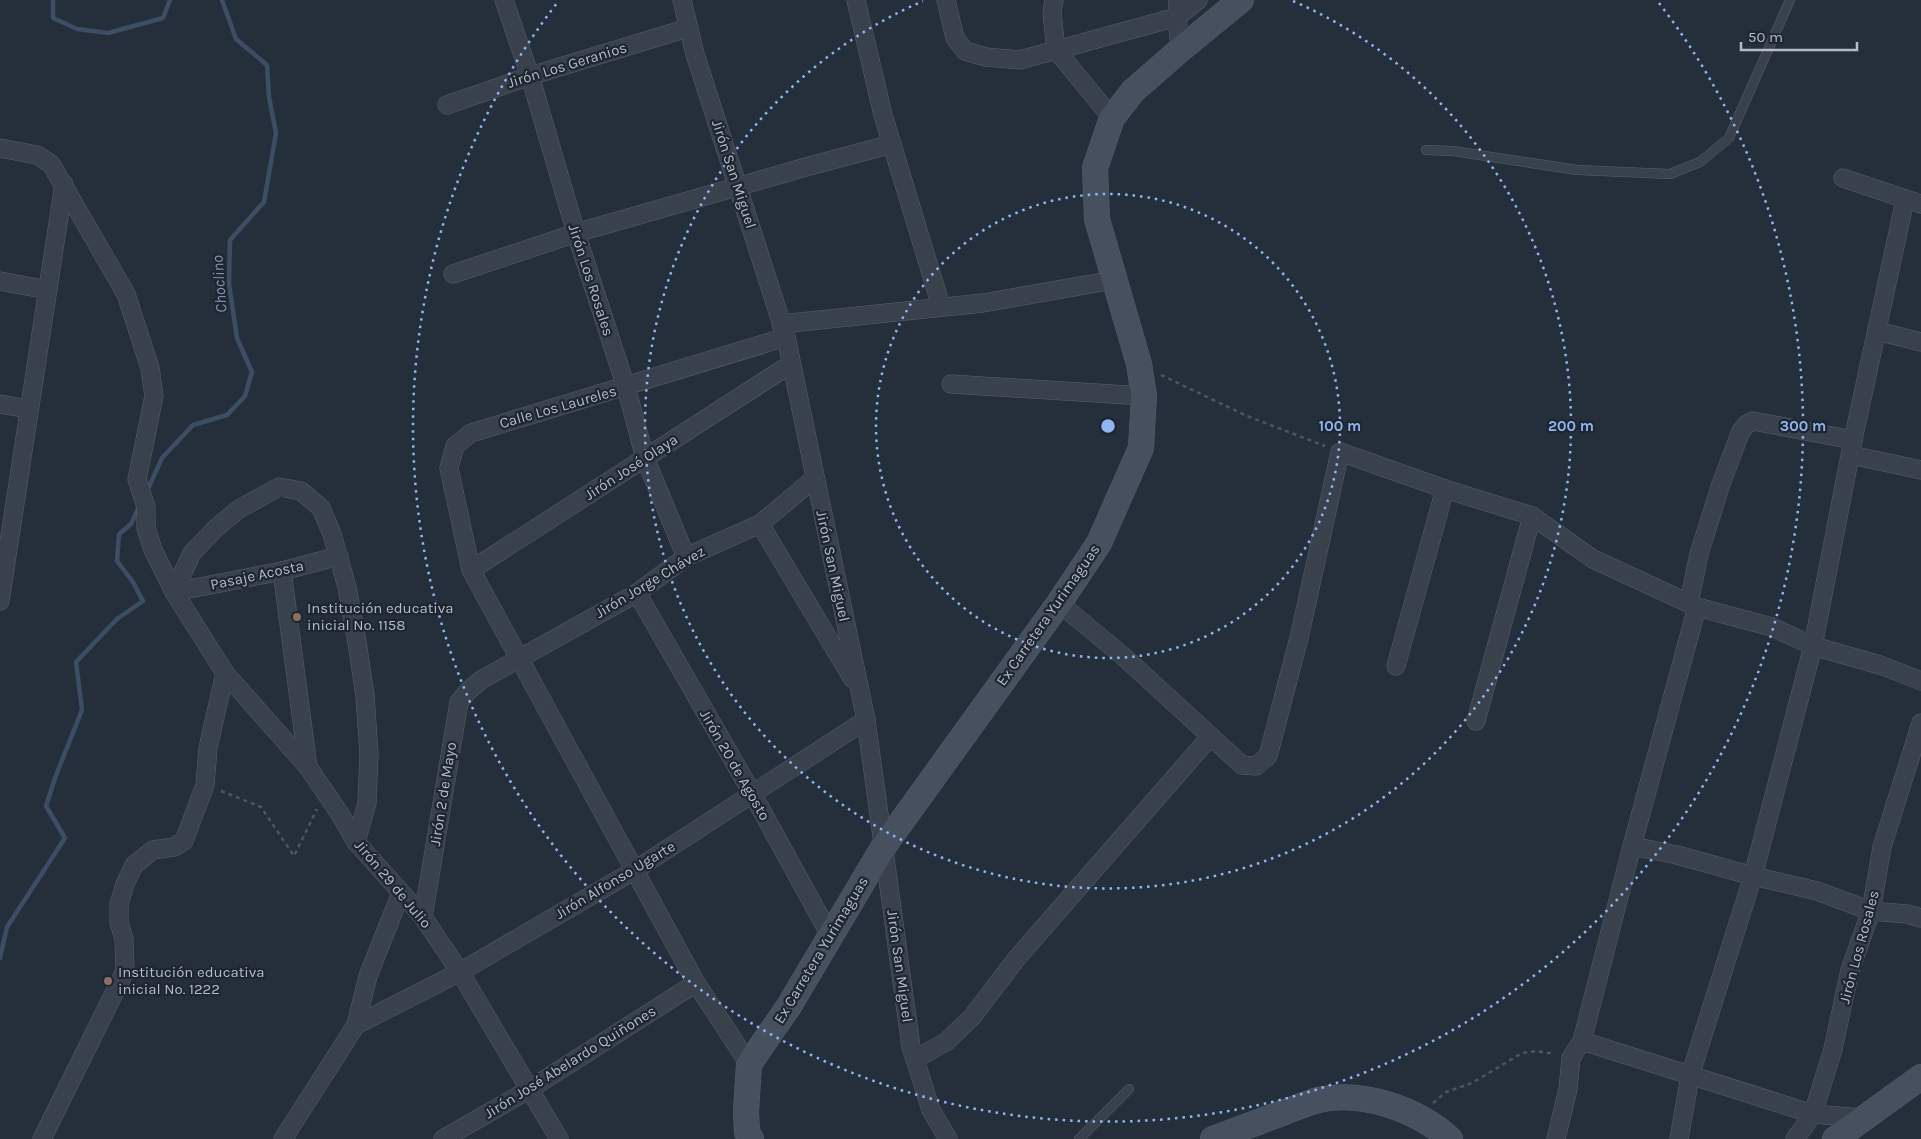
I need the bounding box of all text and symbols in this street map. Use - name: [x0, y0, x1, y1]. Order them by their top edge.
- scale bar: [1741, 20, 1857, 52]
- text: 50 m: [1748, 28, 1783, 46]
- street label: Jirón Los Geranios: [505, 38, 629, 92]
- street label: Jirón San Miguel: [708, 117, 760, 231]
- street label: Jirón Los Rosales: [564, 222, 618, 338]
- water label: Choclino: [208, 254, 230, 313]
- street label: Calle Los Laureles: [497, 382, 619, 432]
- centre of rings: [1099, 417, 1117, 435]
- text: 100 m: [1319, 417, 1361, 435]
- text: 200 m: [1548, 417, 1594, 435]
- text: 300 m: [1780, 417, 1826, 435]
- street label: Jirón José Olaya: [581, 430, 681, 504]
- street label: Jirón San Miguel: [812, 509, 854, 623]
- street label: Ex Carretera Yurimaguas: [992, 541, 1104, 689]
- street label: Jirón Jorge Chávez: [592, 542, 708, 622]
- street label: Pasaje Acosta: [209, 556, 305, 594]
- place label: Institución educativa inicial No. 1158: [307, 599, 454, 634]
- marker: Institución educativa inicial No. 1158: [291, 611, 303, 623]
- street label: Jirón 20 de Agosto: [696, 706, 774, 824]
- street label: Jirón 2 de Mayo: [426, 741, 460, 847]
- street label: Jirón 29 de Julio: [351, 836, 435, 932]
- street label: Jirón Alfonso Ugarte: [552, 837, 678, 923]
- street label: Ex Carretera Yurimaguas: [770, 873, 872, 1027]
- street label: Jirón Los Rosales: [1835, 888, 1883, 1006]
- street label: Jirón San Miguel: [883, 909, 917, 1023]
- place label: Institución educativa inicial No. 1222: [118, 963, 265, 998]
- marker: Institución educativa inicial No. 1222: [102, 975, 114, 987]
- street label: Jirón José Abelardo Quiñones: [481, 1002, 659, 1122]

